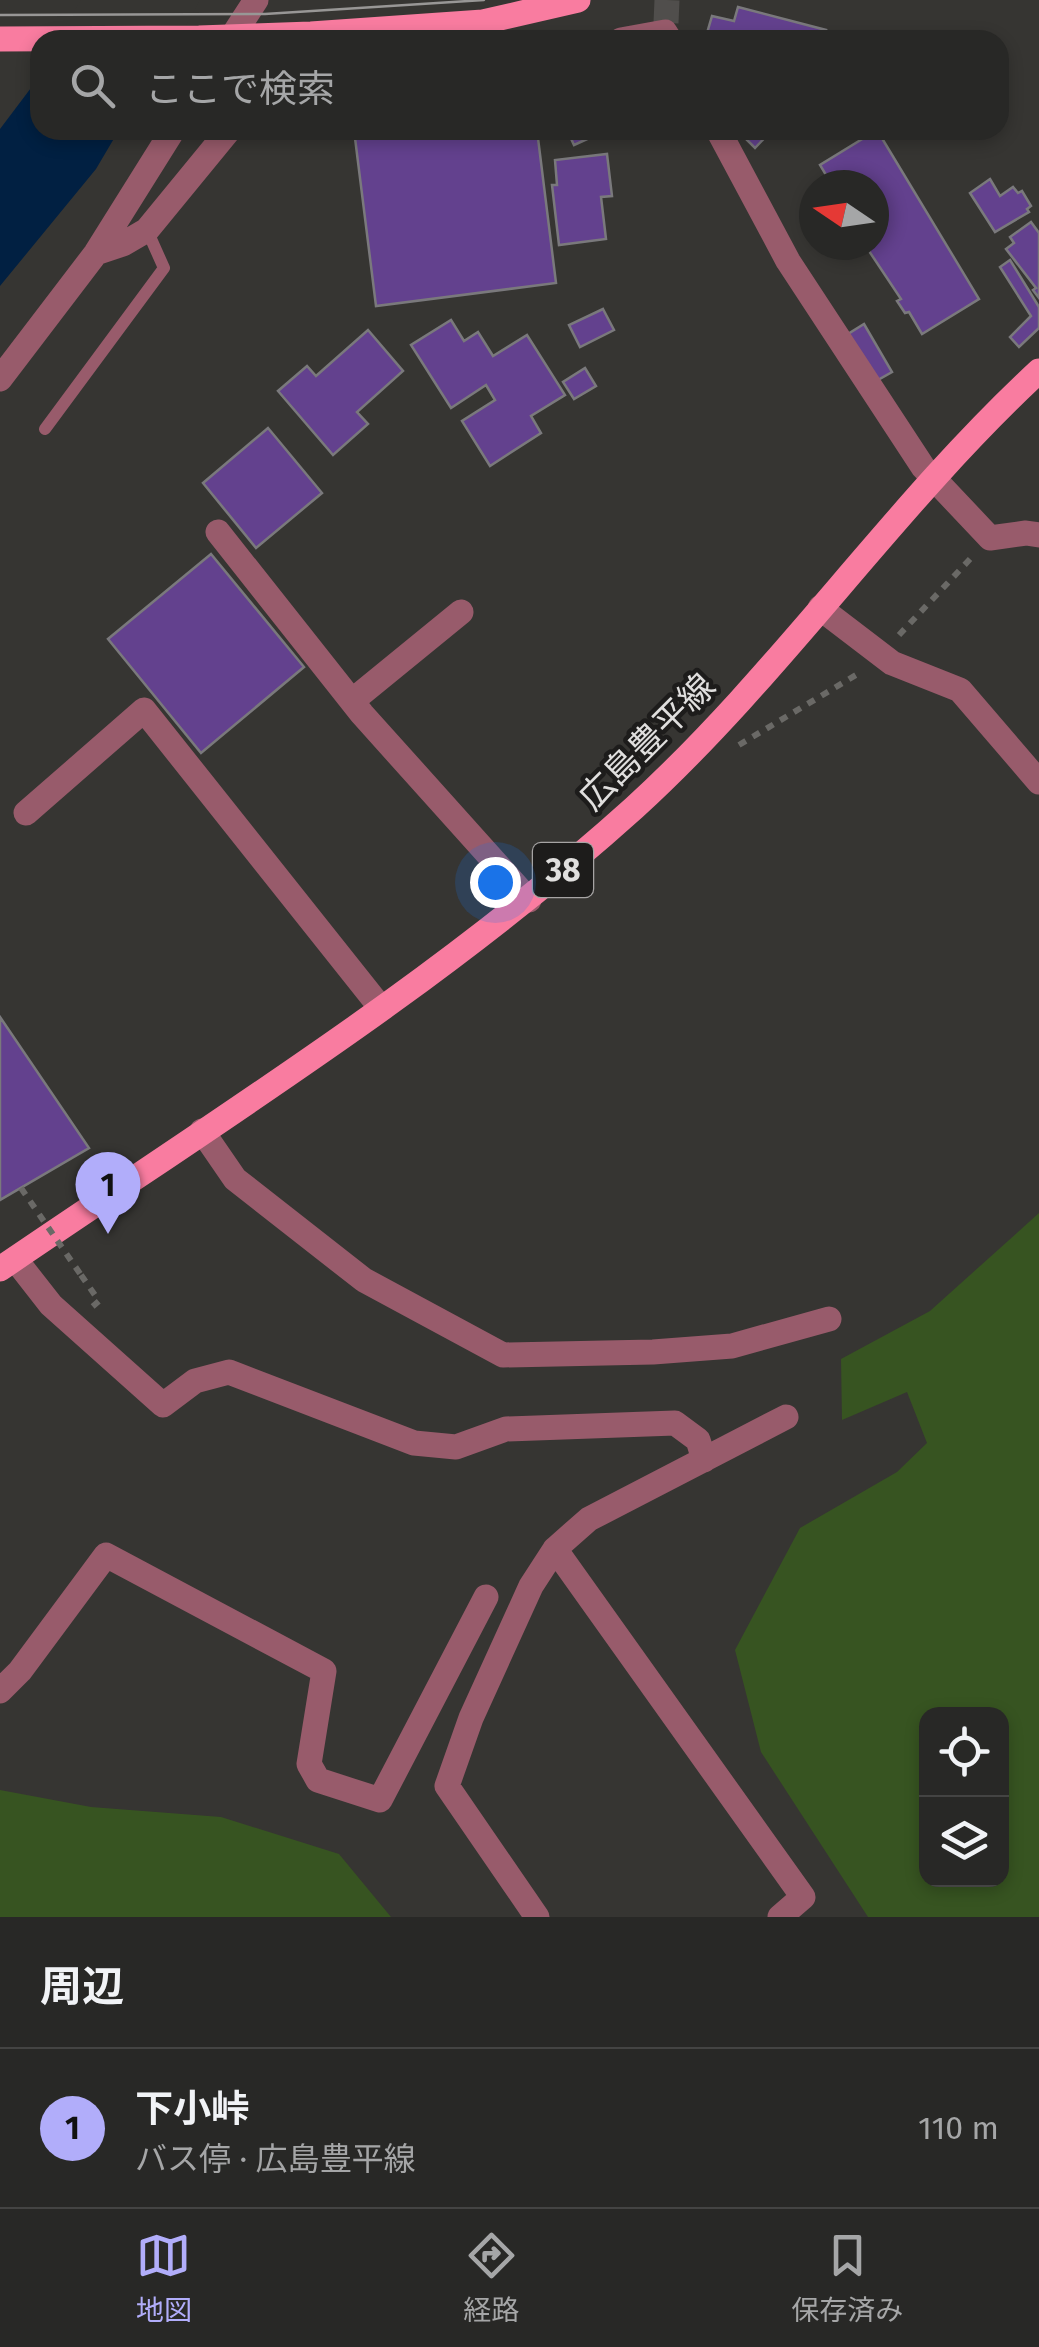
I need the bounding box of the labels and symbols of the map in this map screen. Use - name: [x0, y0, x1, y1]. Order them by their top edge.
- north arrow: [799, 170, 889, 260]
- street label: 広島豊平線: [570, 665, 724, 819]
- road number: 38: [533, 843, 593, 897]
- your location: [470, 857, 521, 908]
- pin: 1: [76, 1152, 140, 1234]

